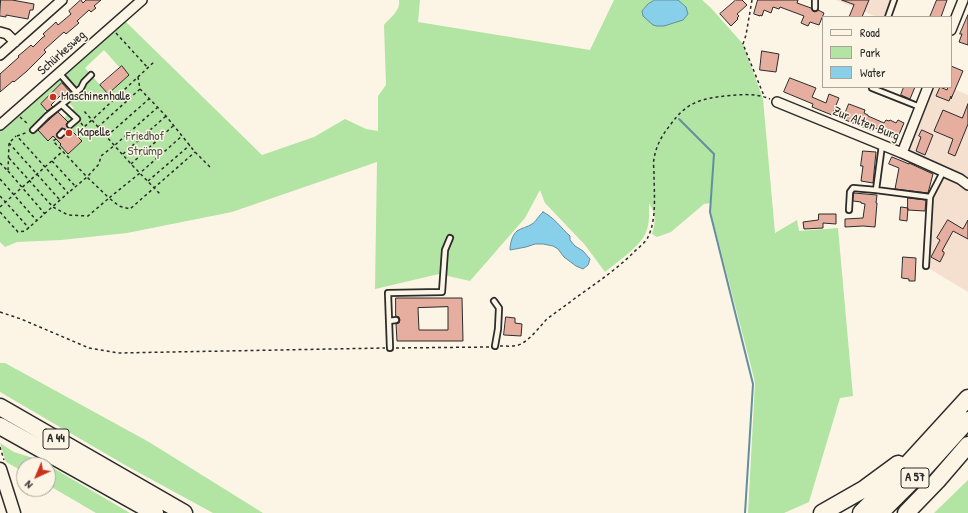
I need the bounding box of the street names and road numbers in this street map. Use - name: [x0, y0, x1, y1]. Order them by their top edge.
- street label: Schürkesweg: [35, 27, 89, 79]
- street label: Zur Alten Burg: [830, 104, 902, 144]
- road number: A 44: [43, 429, 69, 449]
- road number: A 57: [901, 468, 929, 488]

